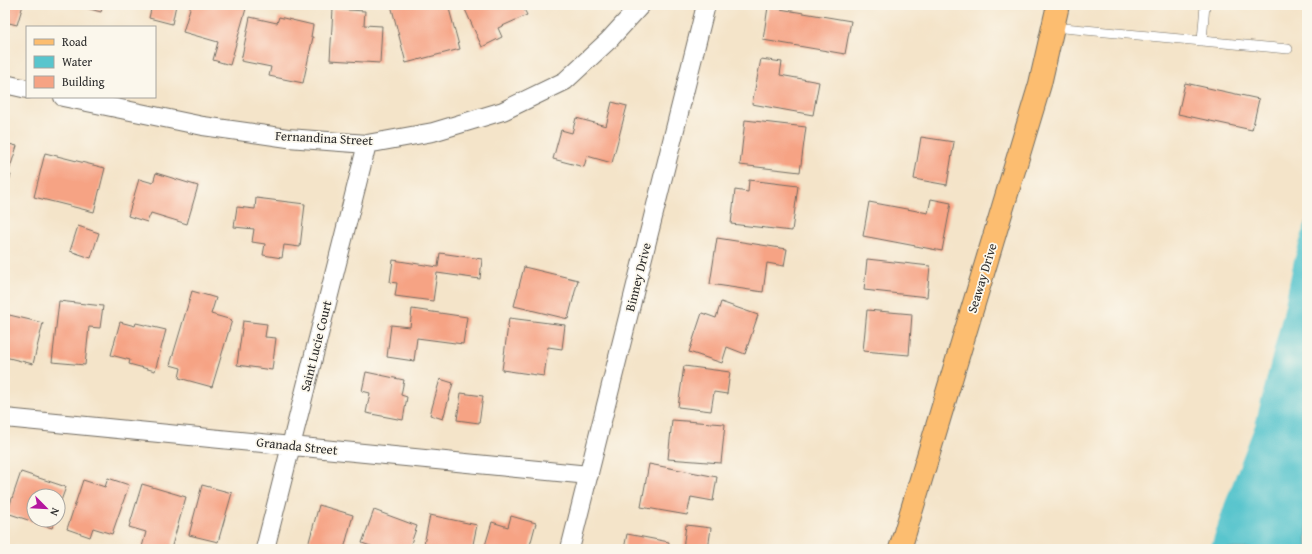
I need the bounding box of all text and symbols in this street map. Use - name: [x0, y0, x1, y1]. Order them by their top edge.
- legend: [26, 26, 156, 98]
- text: Road: [62, 33, 88, 50]
- text: Water: [62, 53, 92, 70]
- text: Building: [62, 73, 105, 90]
- street label: Fernandina Street: [275, 126, 374, 150]
- street label: Binney Drive: [620, 241, 656, 313]
- street label: Seaway Drive: [962, 241, 1002, 315]
- street label: Saint Lucie Court: [295, 298, 337, 394]
- street label: Granada Street: [256, 432, 339, 460]
- north arrow: [26, 488, 66, 528]
- text: N: [46, 505, 64, 519]

